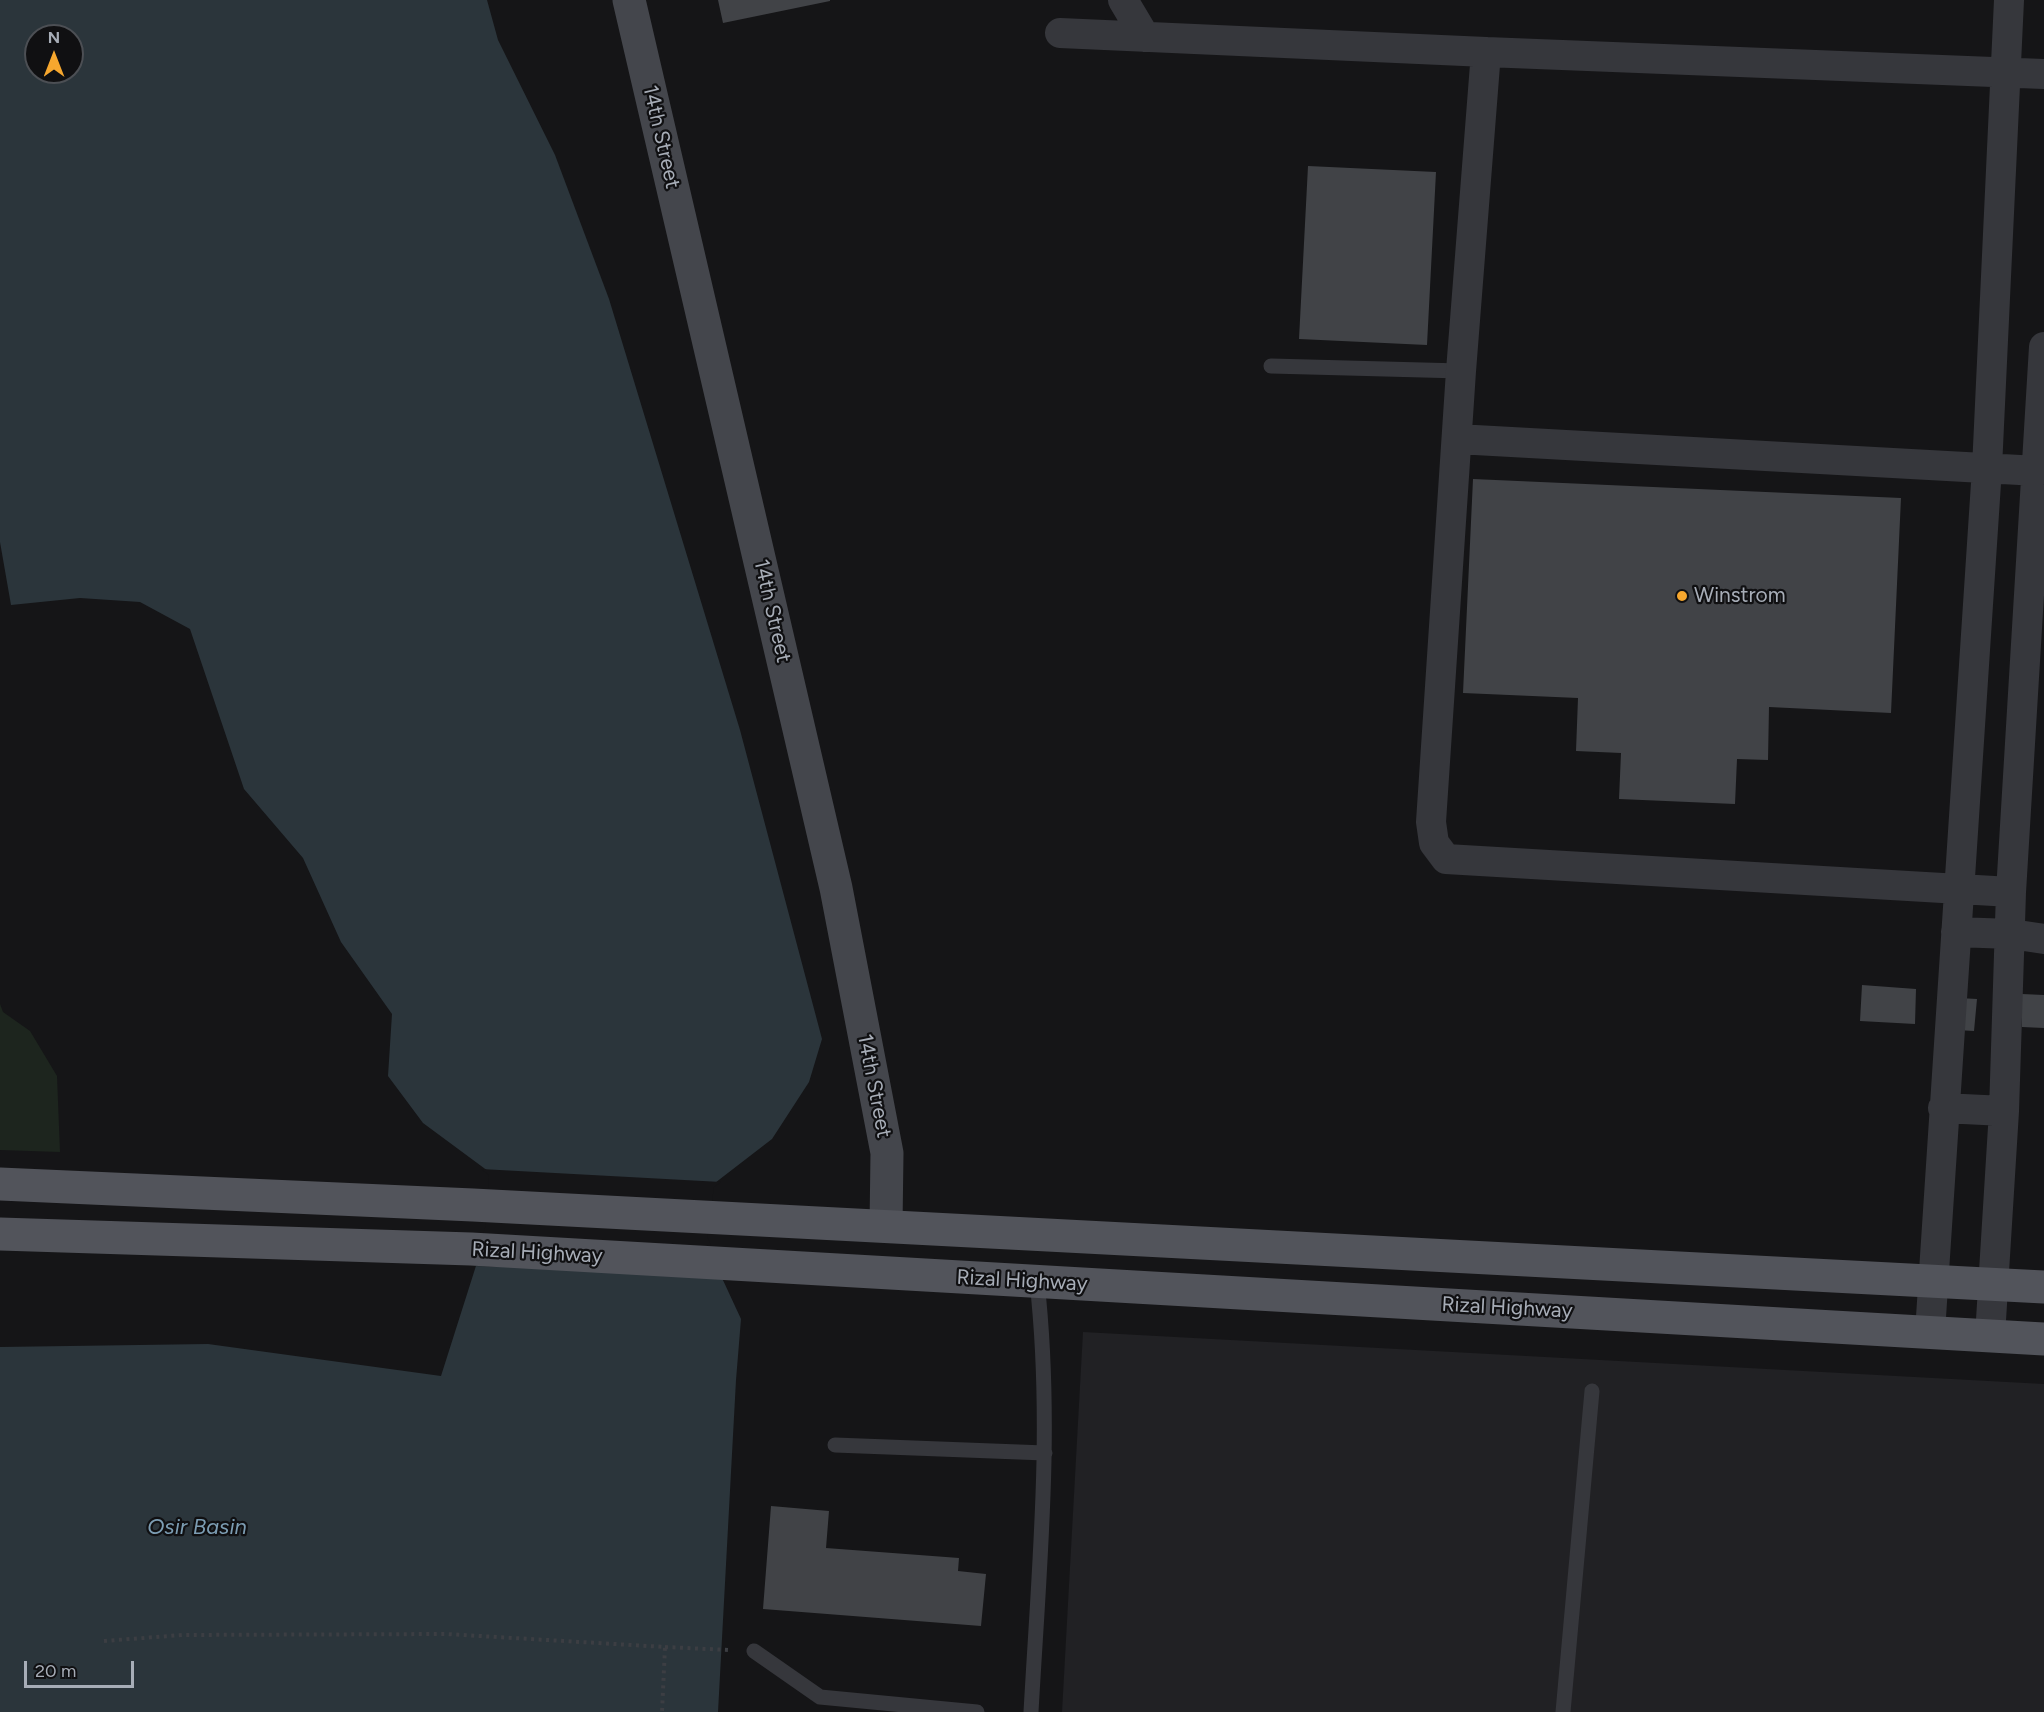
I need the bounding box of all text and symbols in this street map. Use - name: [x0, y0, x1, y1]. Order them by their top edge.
- north arrow: [24, 24, 84, 84]
- text: N: [48, 28, 60, 47]
- street label: 14th Street: [637, 83, 685, 191]
- street label: 14th Street: [748, 557, 796, 665]
- place label: Winstrom: [1694, 583, 1786, 609]
- marker: Winstrom: [1675, 589, 1689, 603]
- street label: 14th Street: [852, 1032, 896, 1140]
- street label: Rizal Highway: [471, 1237, 603, 1269]
- street label: Rizal Highway: [956, 1265, 1088, 1297]
- street label: Rizal Highway: [1441, 1292, 1573, 1324]
- water label: Osir Basin: [147, 1515, 247, 1541]
- scale bar: [27, 1649, 136, 1687]
- text: 20 m: [35, 1660, 76, 1682]

